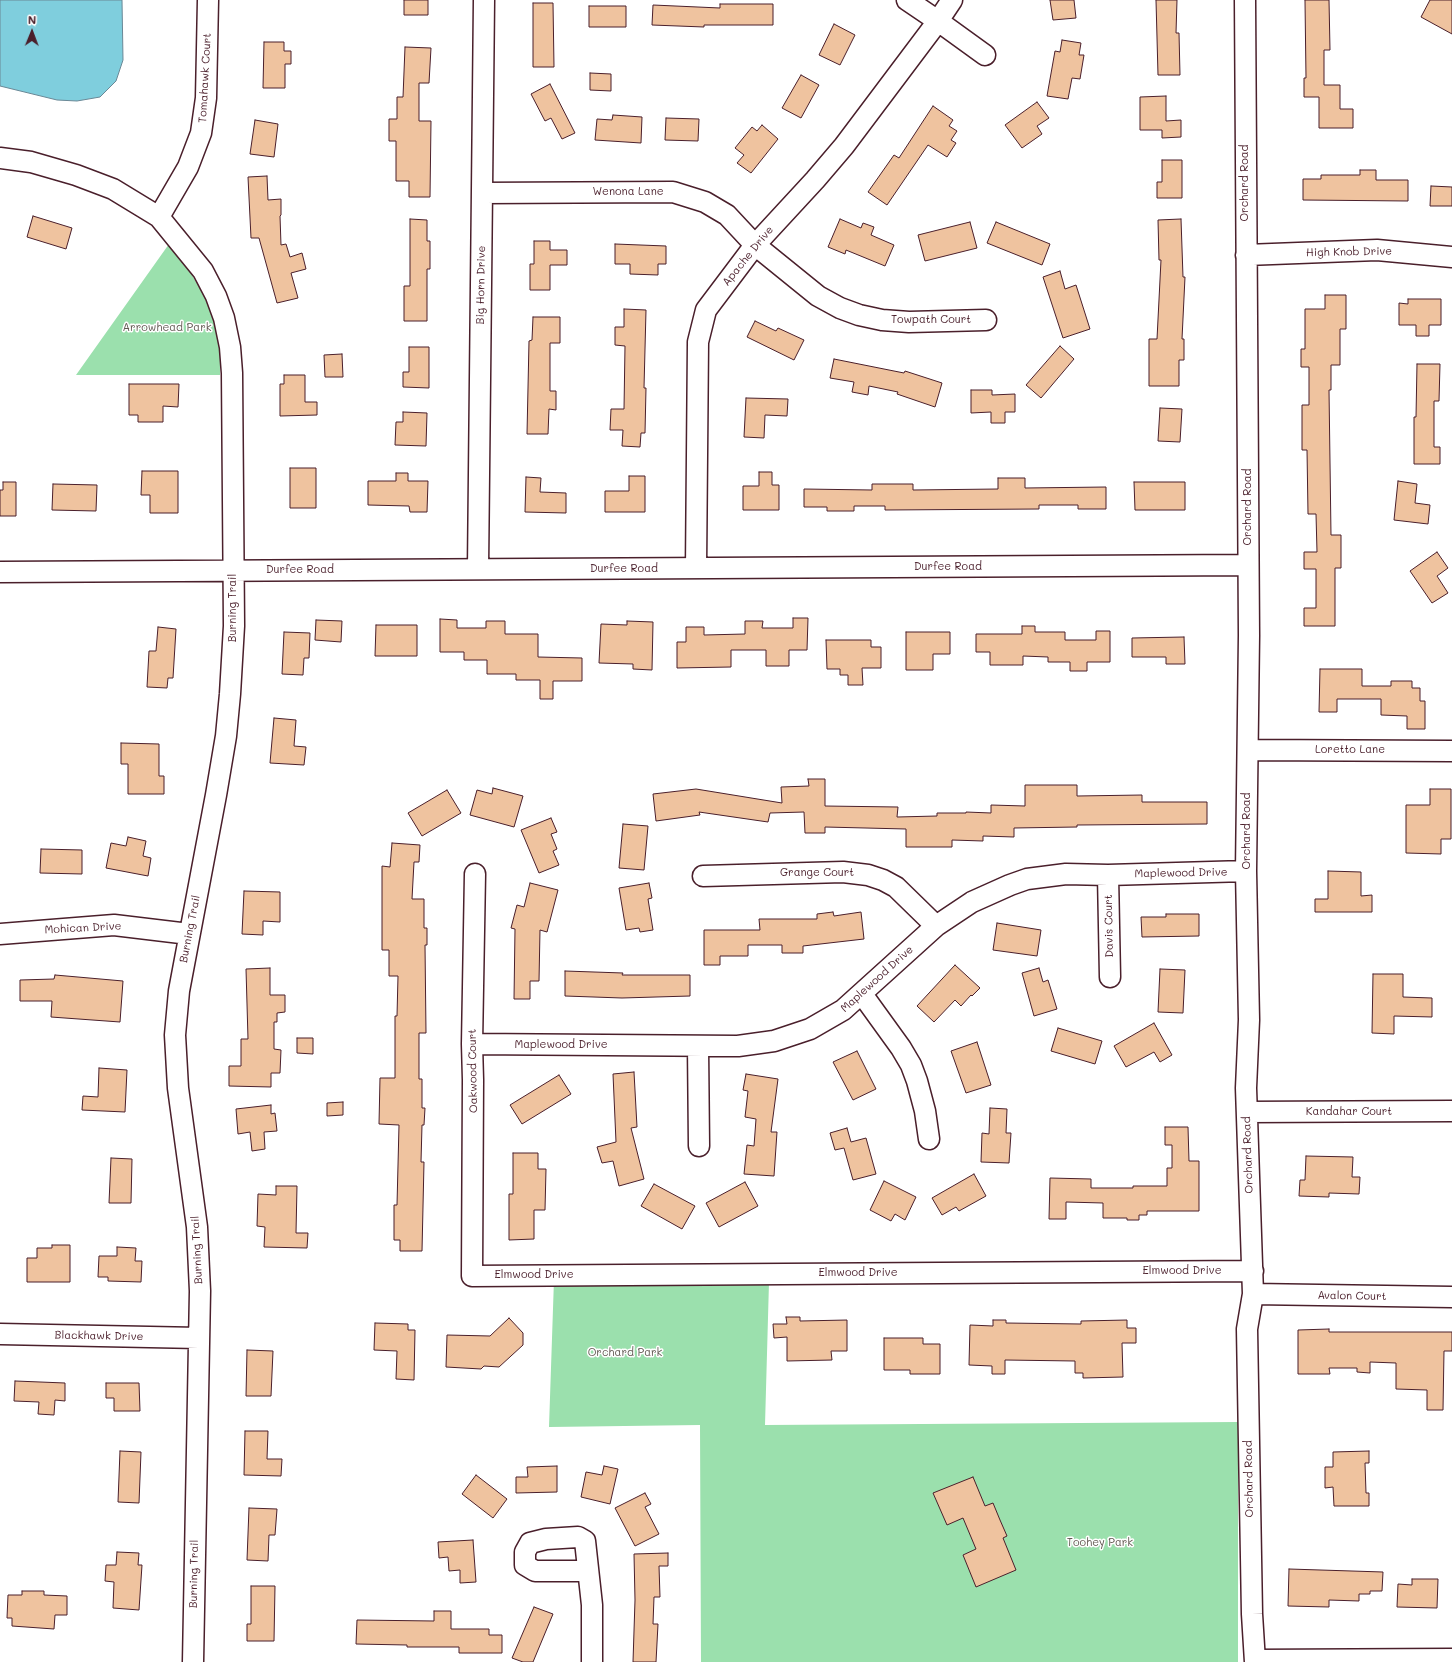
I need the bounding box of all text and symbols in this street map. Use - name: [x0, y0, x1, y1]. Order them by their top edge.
- north arrow: [12, 12, 52, 52]
- text: N: [28, 12, 37, 27]
- street label: Tomahawk Court: [196, 33, 214, 123]
- street label: Orchard Road: [1238, 144, 1252, 222]
- street label: Wenona Lane: [592, 185, 664, 199]
- street label: Apache Drive: [720, 223, 776, 289]
- street label: High Knob Drive: [1306, 245, 1392, 259]
- street label: Big Horn Drive: [474, 246, 488, 324]
- street label: Towpath Court: [891, 313, 971, 327]
- park label: Arrowhead Park: [122, 321, 212, 335]
- street label: Orchard Road: [1241, 468, 1255, 546]
- street label: Durfee Road: [914, 560, 982, 574]
- street label: Durfee Road: [590, 562, 658, 576]
- street label: Durfee Road: [266, 563, 334, 577]
- street label: Burning Trail: [226, 574, 240, 642]
- street label: Loretto Lane: [1315, 743, 1385, 757]
- street label: Orchard Road: [1240, 792, 1254, 870]
- street label: Grange Court: [780, 866, 854, 880]
- street label: Maplewood Drive: [1134, 866, 1228, 880]
- street label: Burning Trail: [177, 894, 203, 964]
- street label: Davis Court: [1102, 894, 1116, 958]
- street label: Mohican Drive: [44, 919, 122, 937]
- street label: Maplewood Drive: [838, 943, 916, 1015]
- street label: Oakwood Court: [466, 1029, 480, 1113]
- street label: Maplewood Drive: [514, 1038, 608, 1052]
- street label: Kandahar Court: [1306, 1105, 1392, 1119]
- street label: Orchard Road: [1240, 1116, 1256, 1194]
- street label: Burning Trail: [189, 1215, 205, 1285]
- street label: Elmwood Drive: [1143, 1264, 1221, 1278]
- street label: Elmwood Drive: [819, 1266, 897, 1280]
- street label: Elmwood Drive: [495, 1268, 573, 1282]
- street label: Avalon Court: [1317, 1289, 1387, 1303]
- street label: Blackhawk Drive: [55, 1329, 143, 1343]
- park label: Orchard Park: [588, 1346, 662, 1360]
- street label: Orchard Road: [1242, 1440, 1256, 1518]
- park label: Toohey Park: [1067, 1536, 1133, 1550]
- street label: Burning Trail: [187, 1540, 201, 1608]

